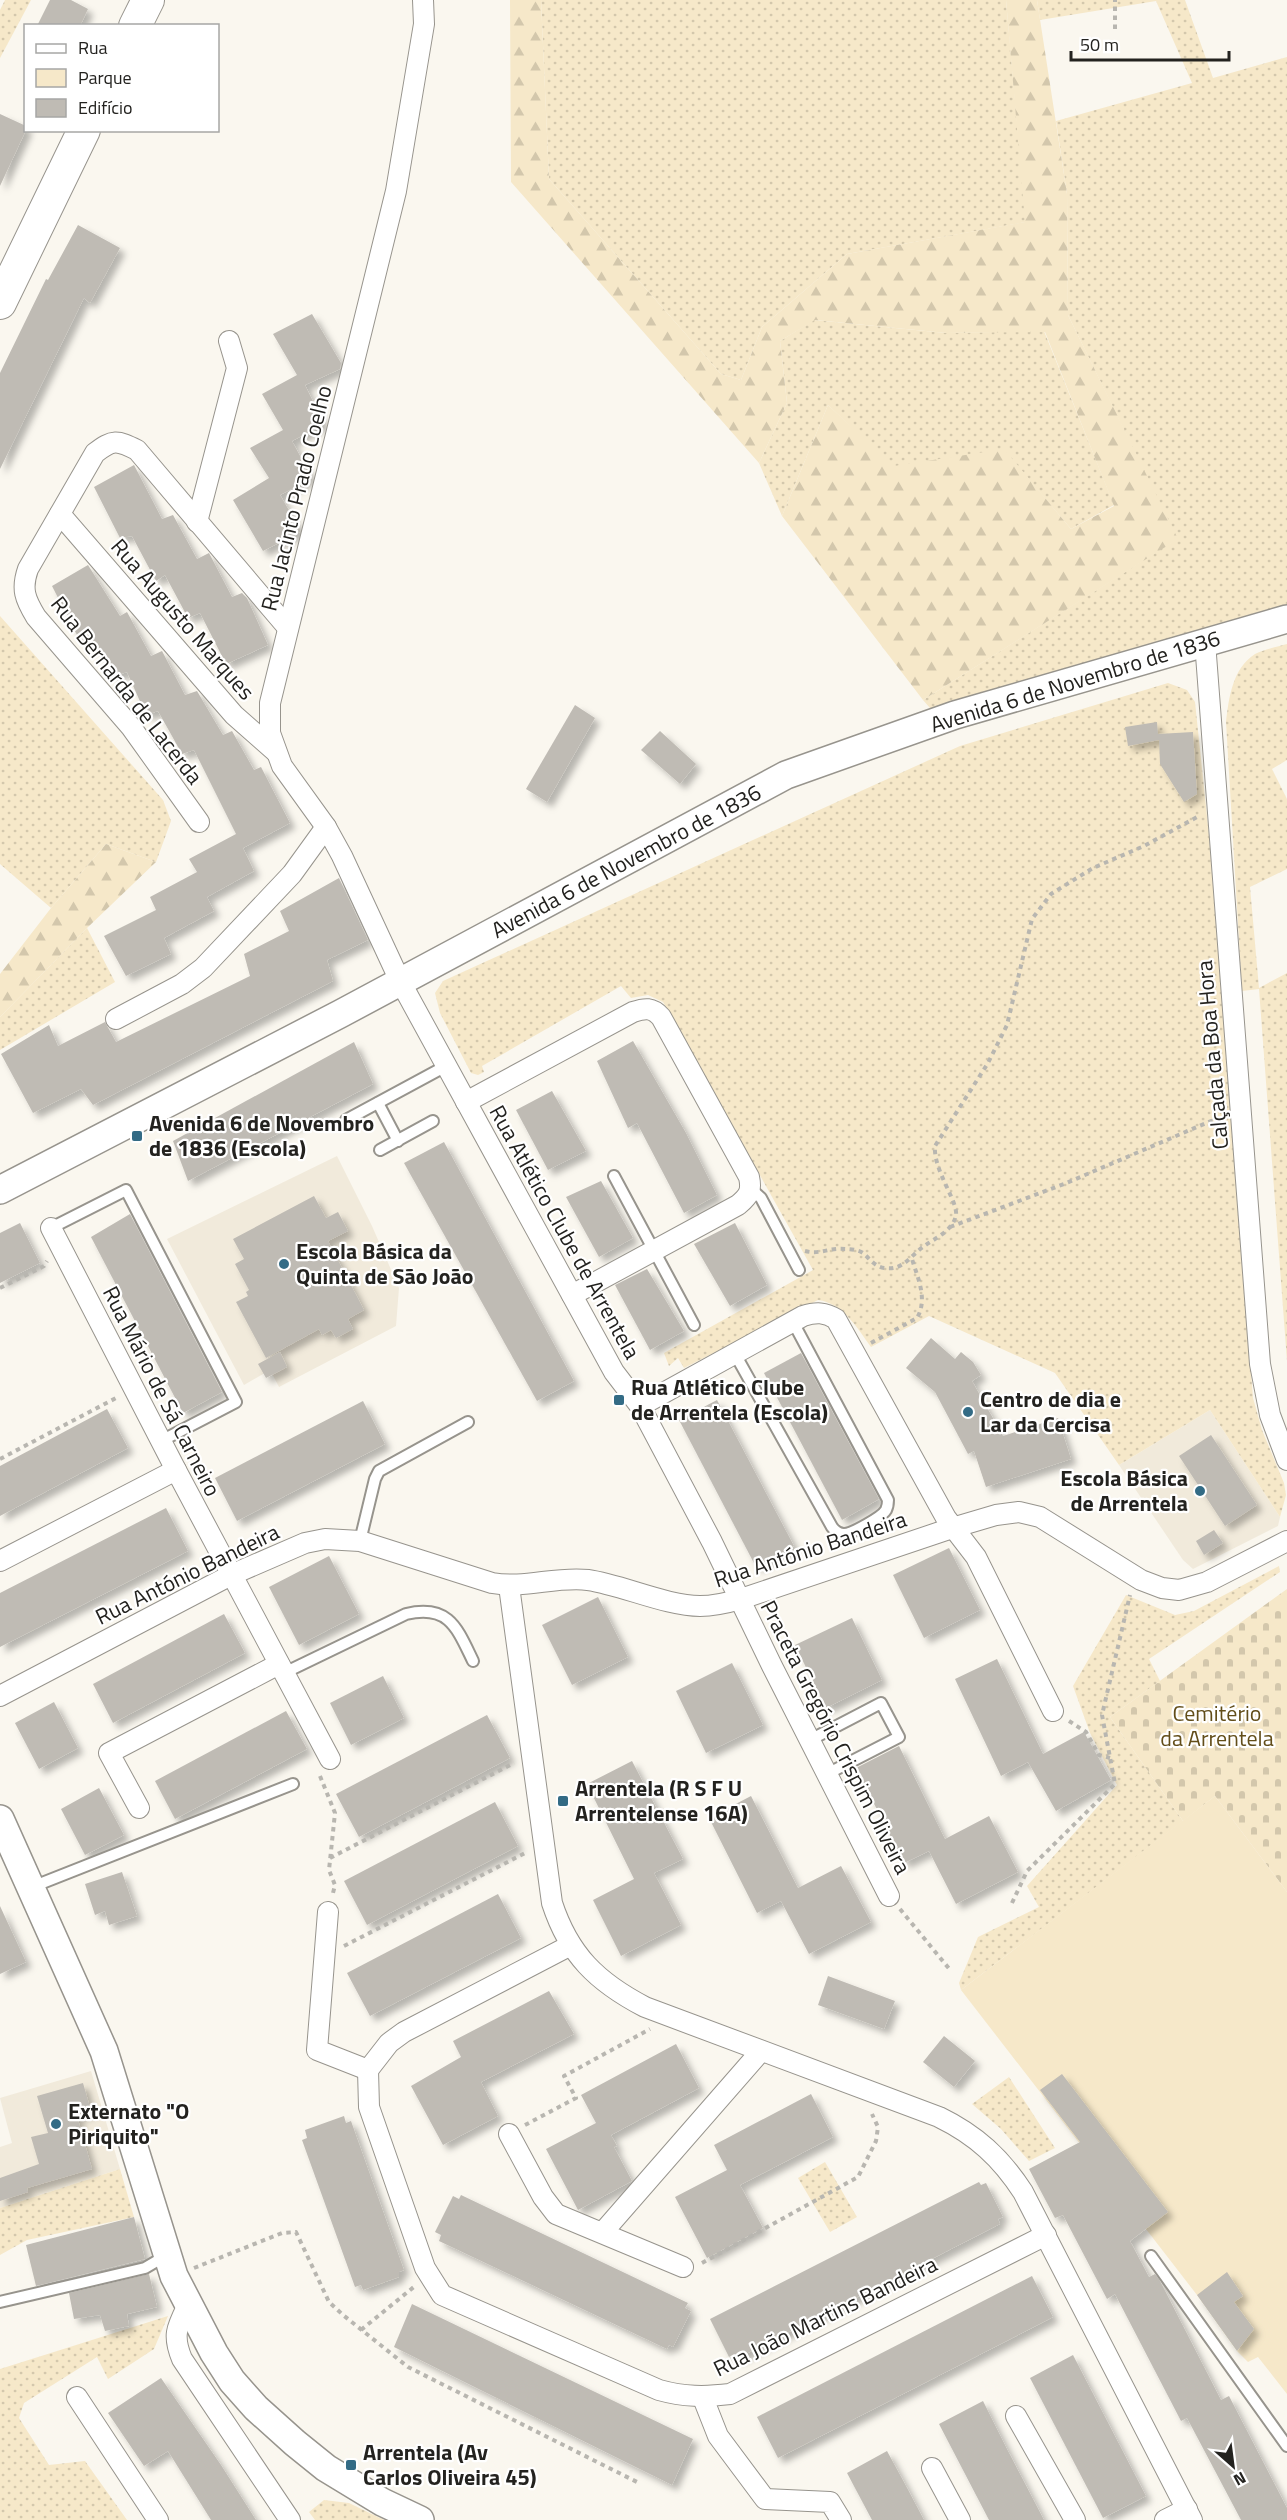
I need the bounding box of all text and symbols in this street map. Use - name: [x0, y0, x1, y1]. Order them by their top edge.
- legend: [24, 24, 219, 132]
- scale bar: [1071, 24, 1228, 62]
- text: 50 m: [1080, 31, 1119, 58]
- text: Rua: [78, 34, 108, 61]
- text: Parque: [78, 64, 132, 91]
- text: Edifício: [78, 94, 132, 121]
- street label: Rua Jacinto Prado Coelho: [252, 382, 340, 614]
- street label: Rua Augusto Marques: [103, 531, 263, 707]
- street label: Rua Bernarda de Lacerda: [43, 589, 211, 791]
- street label: Avenida 6 de Novembro de 1836: [926, 621, 1224, 741]
- street label: Avenida 6 de Novembro de 1836: [485, 775, 767, 947]
- street label: Calçada da Boa Hora: [1187, 959, 1237, 1151]
- street label: Rua Atlético Clube de Arrentela: [481, 1099, 649, 1365]
- place label: Avenida 6 de Novembro de 1836 (Escola): [149, 1106, 374, 1165]
- marker: Avenida 6 de Novembro de 1836 (Escola): [130, 1129, 144, 1143]
- place label: Escola Básica da Quinta de São João: [296, 1234, 474, 1293]
- marker: Escola Básica da Quinta de São João: [277, 1257, 291, 1271]
- street label: Rua Mário de Sá Carneiro: [94, 1280, 230, 1502]
- place label: Rua Atlético Clube de Arrentela (Escola): [631, 1370, 828, 1429]
- place label: Centro de dia e Lar da Cercisa: [980, 1382, 1121, 1441]
- marker: Rua Atlético Clube de Arrentela (Escola): [612, 1393, 626, 1407]
- marker: Centro de dia e Lar da Cercisa: [961, 1405, 975, 1419]
- place label: Escola Básica de Arrentela: [1060, 1461, 1188, 1520]
- marker: Escola Básica de Arrentela: [1193, 1484, 1207, 1498]
- street label: Rua António Bandeira: [709, 1502, 911, 1596]
- street label: Rua António Bandeira: [89, 1515, 285, 1633]
- street label: Praceta Gregório Crispim Oliveira: [752, 1594, 920, 1880]
- park label: Cemitério da Arrentela: [1160, 1696, 1274, 1755]
- place label: Arrentela (R S F U Arrentelense 16A): [575, 1771, 748, 1830]
- marker: Arrentela (R S F U Arrentelense 16A): [556, 1794, 570, 1808]
- place label: Externato "O Piriquito": [68, 2094, 189, 2153]
- marker: Externato "O Piriquito": [49, 2117, 63, 2131]
- street label: Rua João Martins Bandeira: [707, 2247, 943, 2385]
- place label: Arrentela (Av Carlos Oliveira 45): [363, 2435, 537, 2494]
- north arrow: [1203, 2436, 1263, 2496]
- marker: Arrentela (Av Carlos Oliveira 45): [344, 2458, 358, 2472]
- text: N: [1230, 2466, 1251, 2492]

